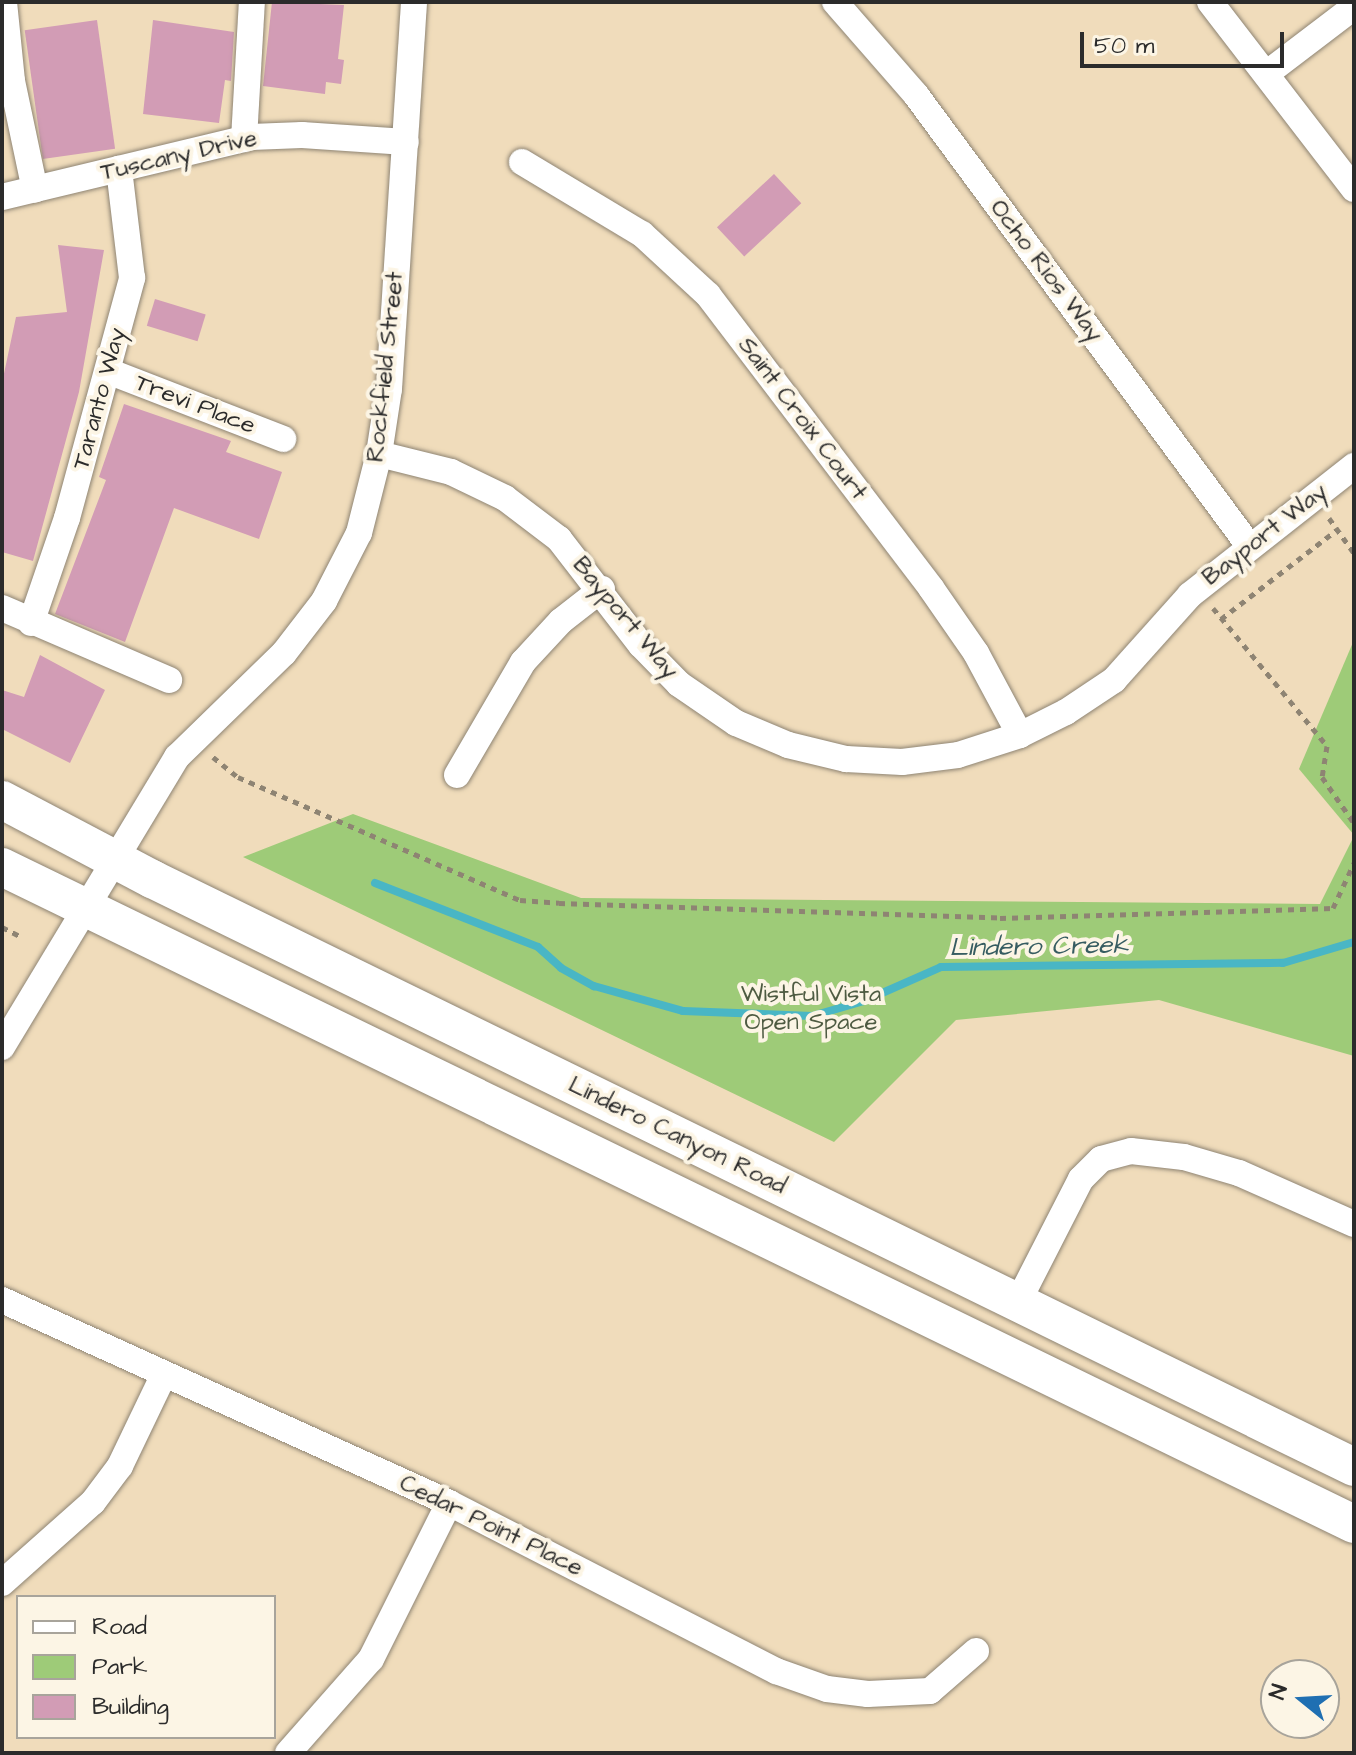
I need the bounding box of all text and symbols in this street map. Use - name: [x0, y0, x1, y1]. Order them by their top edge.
- scale bar: [1084, 16, 1288, 66]
- text: 50 m: [1094, 29, 1154, 63]
- street label: Tuscany Drive: [98, 124, 260, 188]
- street label: Ocho Rios Way: [983, 194, 1109, 348]
- street label: Rockfield Street: [362, 270, 410, 464]
- street label: Taranto Way: [67, 325, 133, 473]
- street label: Saint Croix Court: [731, 332, 873, 506]
- street label: Trevi Place: [131, 369, 259, 441]
- street label: Bayport Way: [1197, 478, 1333, 592]
- street label: Bayport Way: [566, 551, 684, 685]
- water label: Lindero Creek: [949, 930, 1129, 964]
- park label: Wistful Vista Open Space: [741, 981, 881, 1037]
- street label: Lindero Canyon Road: [564, 1071, 790, 1201]
- street label: Cedar Point Place: [395, 1469, 587, 1583]
- legend: [16, 1595, 276, 1739]
- text: Road: [92, 1610, 147, 1644]
- text: Park: [92, 1650, 148, 1684]
- north arrow: [1260, 1659, 1340, 1739]
- text: N: [1262, 1681, 1295, 1703]
- text: Building: [92, 1690, 169, 1724]

